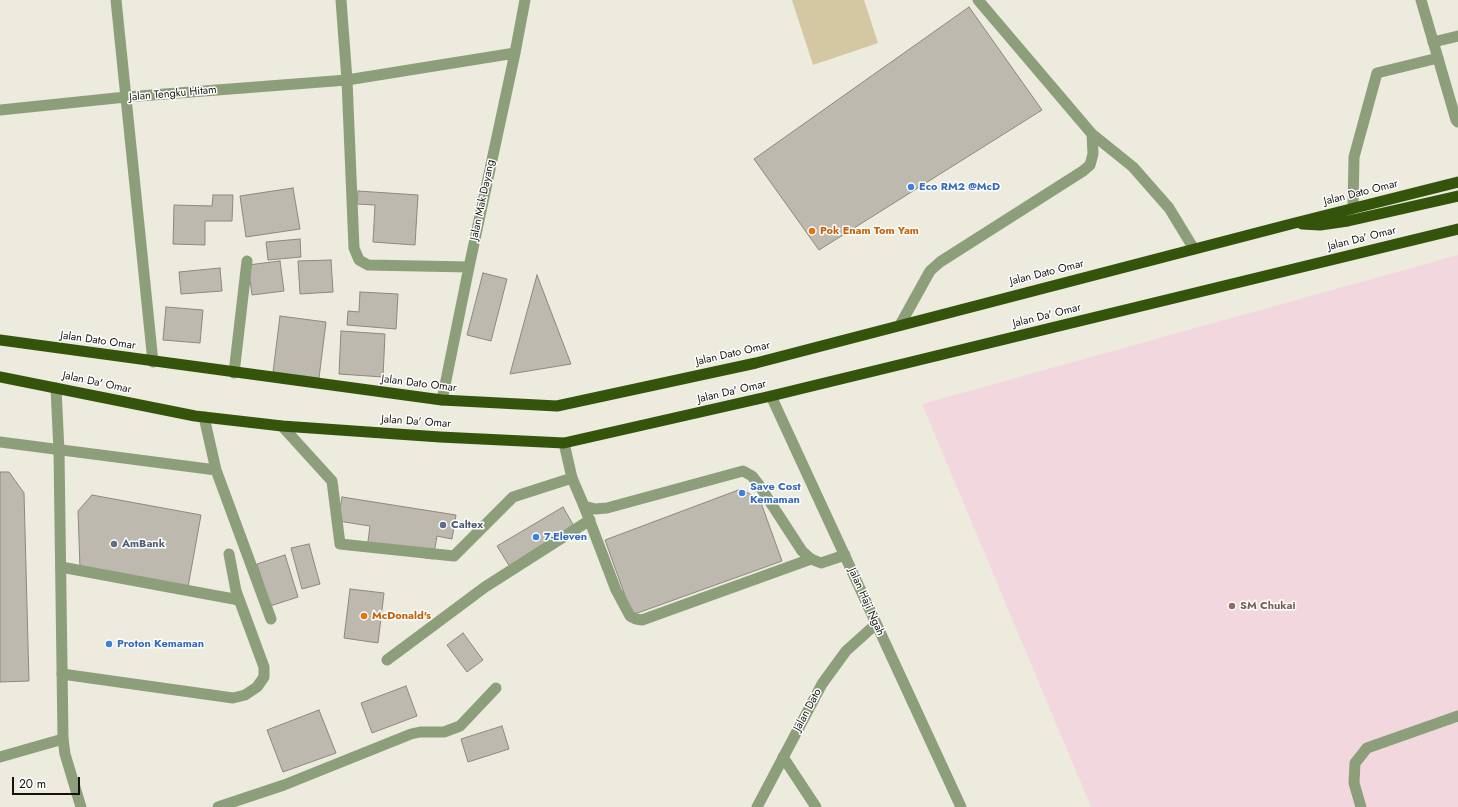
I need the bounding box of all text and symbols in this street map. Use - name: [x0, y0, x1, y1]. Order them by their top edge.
- street label: Jalan Tengku Hitam: [129, 84, 217, 104]
- street label: Jalan Mak Dayang: [468, 158, 498, 242]
- street label: Jalan Dato Omar: [1323, 177, 1399, 209]
- place label: Eco RM2 @McD: [919, 180, 1000, 194]
- marker: Eco RM2 @McD: [906, 182, 916, 192]
- place label: Pok Enam Tom Yam: [820, 224, 919, 238]
- street label: Jalan Da' Omar: [1326, 224, 1398, 254]
- marker: Pok Enam Tom Yam: [807, 226, 817, 236]
- street label: Jalan Dato Omar: [1009, 257, 1085, 289]
- street label: Jalan Da' Omar: [1011, 301, 1083, 331]
- street label: Jalan Dato Omar: [60, 329, 136, 353]
- street label: Jalan Dato Omar: [695, 339, 771, 369]
- street label: Jalan Da' Omar: [61, 369, 133, 397]
- street label: Jalan Dato Omar: [381, 373, 457, 395]
- street label: Jalan Da' Omar: [696, 378, 768, 406]
- street label: Jalan Da' Omar: [381, 413, 451, 431]
- place label: Save Cost Kemaman: [750, 480, 801, 506]
- marker: Save Cost Kemaman: [737, 488, 747, 498]
- place label: Caltex: [451, 518, 483, 532]
- marker: Caltex: [438, 520, 448, 530]
- place label: 7-Eleven: [544, 530, 587, 544]
- marker: 7-Eleven: [531, 532, 541, 542]
- place label: AmBank: [122, 537, 165, 551]
- marker: AmBank: [109, 539, 119, 549]
- street label: Jalan Haji Ngah: [845, 566, 887, 638]
- place label: SM Chukai: [1240, 599, 1296, 613]
- marker: SM Chukai: [1227, 601, 1237, 611]
- place label: McDonald's: [372, 609, 431, 623]
- marker: McDonald's: [359, 611, 369, 621]
- place label: Proton Kemaman: [117, 637, 204, 651]
- marker: Proton Kemaman: [104, 639, 114, 649]
- street label: Jalan Dato: [791, 686, 825, 734]
- scale bar: [14, 769, 82, 795]
- text: 20 m: [19, 775, 46, 793]

